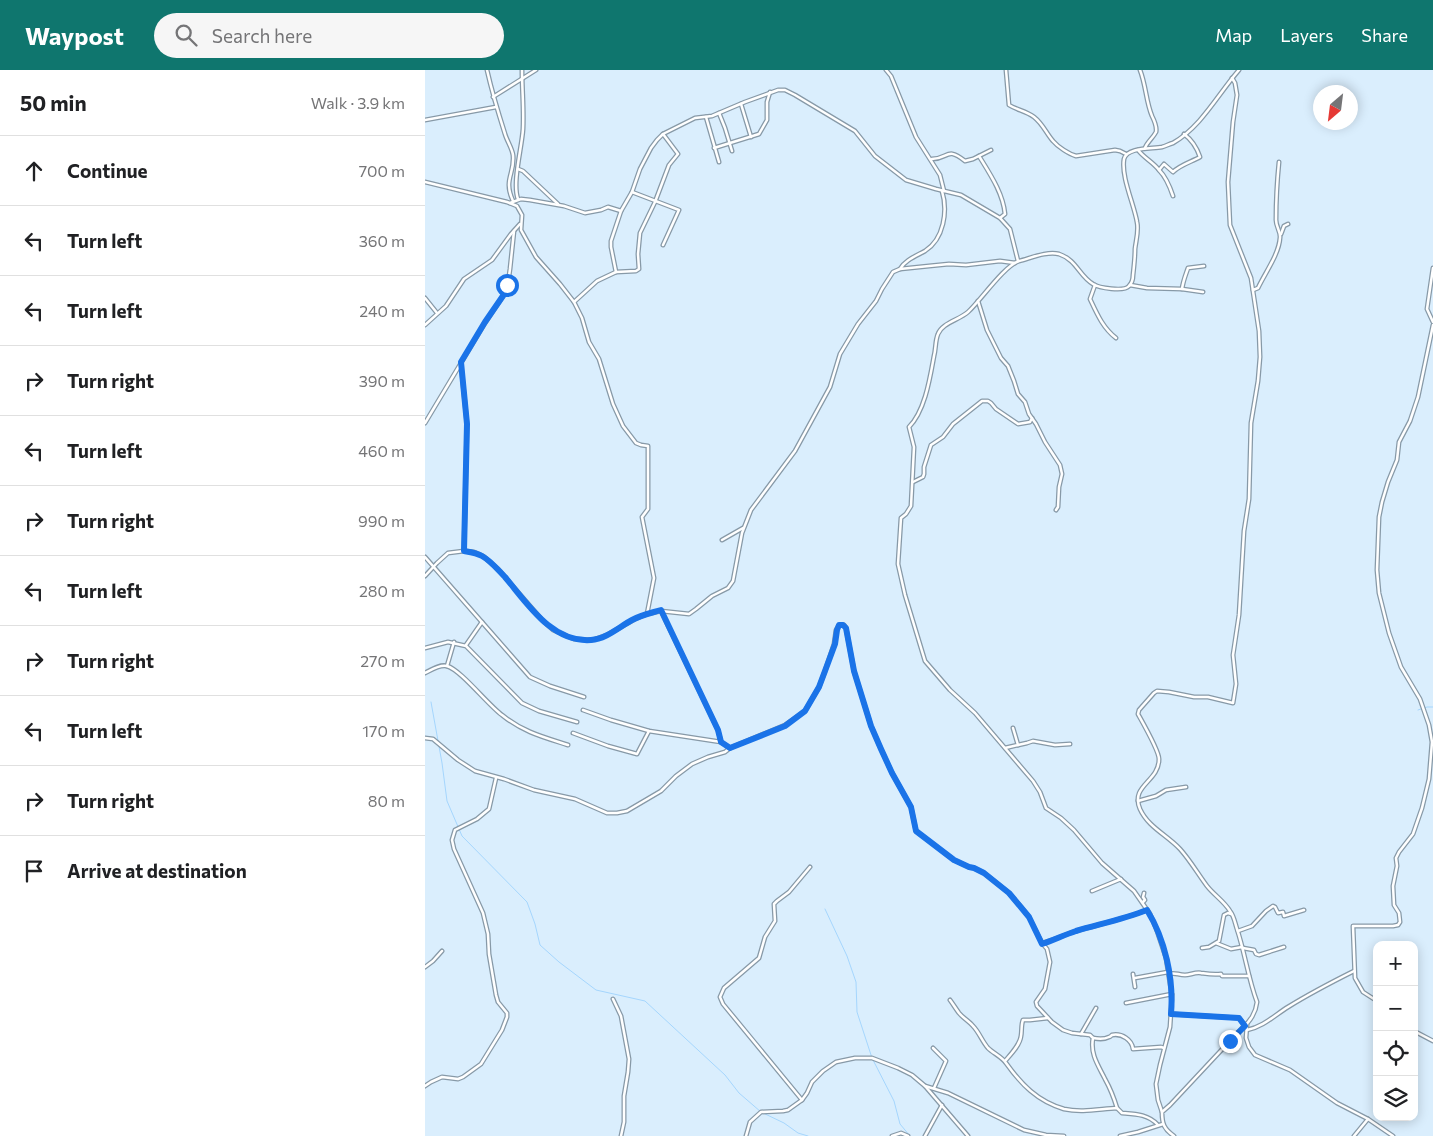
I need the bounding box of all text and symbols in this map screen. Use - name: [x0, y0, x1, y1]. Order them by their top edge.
- search box: [154, 13, 504, 58]
- text: Waypost: [25, 21, 124, 50]
- icon: search: [172, 21, 200, 49]
- text: Search here: [212, 24, 312, 47]
- text: Map: [1215, 24, 1252, 46]
- text: Layers: [1280, 24, 1333, 46]
- text: Share: [1361, 24, 1408, 46]
- north arrow: [1313, 85, 1358, 130]
- text: 50 min: [20, 90, 87, 115]
- text: Walk · 3.9 km: [311, 93, 405, 112]
- icon: ahead: [20, 157, 48, 185]
- text: Continue: [67, 159, 147, 182]
- text: 700 m: [359, 161, 405, 180]
- icon: left: [20, 227, 48, 255]
- text: Turn left: [67, 229, 142, 252]
- text: 360 m: [359, 231, 405, 250]
- route start: [496, 274, 519, 297]
- icon: left: [20, 297, 48, 325]
- text: Turn left: [67, 299, 142, 322]
- text: 240 m: [359, 301, 405, 320]
- icon: right: [20, 367, 48, 395]
- text: Turn right: [67, 369, 154, 392]
- text: 390 m: [359, 371, 405, 390]
- icon: left: [20, 437, 48, 465]
- text: Turn left: [67, 439, 142, 462]
- text: 460 m: [358, 441, 405, 460]
- icon: right: [20, 507, 48, 535]
- text: Turn right: [67, 509, 154, 532]
- text: 990 m: [358, 511, 405, 530]
- icon: left: [20, 577, 48, 605]
- text: Turn left: [67, 579, 142, 602]
- text: 280 m: [359, 581, 405, 600]
- icon: right: [20, 647, 48, 675]
- text: Turn right: [67, 649, 154, 672]
- text: 270 m: [360, 651, 405, 670]
- icon: left: [20, 717, 48, 745]
- text: Turn left: [67, 719, 142, 742]
- text: 170 m: [362, 721, 405, 740]
- icon: right: [20, 787, 48, 815]
- text: Turn right: [67, 789, 154, 812]
- text: 80 m: [368, 791, 405, 810]
- icon: arrive: [20, 857, 48, 885]
- text: Arrive at destination: [67, 859, 247, 882]
- map controls: [1373, 941, 1418, 1121]
- button: +: [1373, 941, 1418, 986]
- button: −: [1373, 986, 1418, 1031]
- route end: [1219, 1030, 1242, 1053]
- button: locate: [1373, 1031, 1418, 1076]
- button: layers: [1373, 1076, 1418, 1121]

